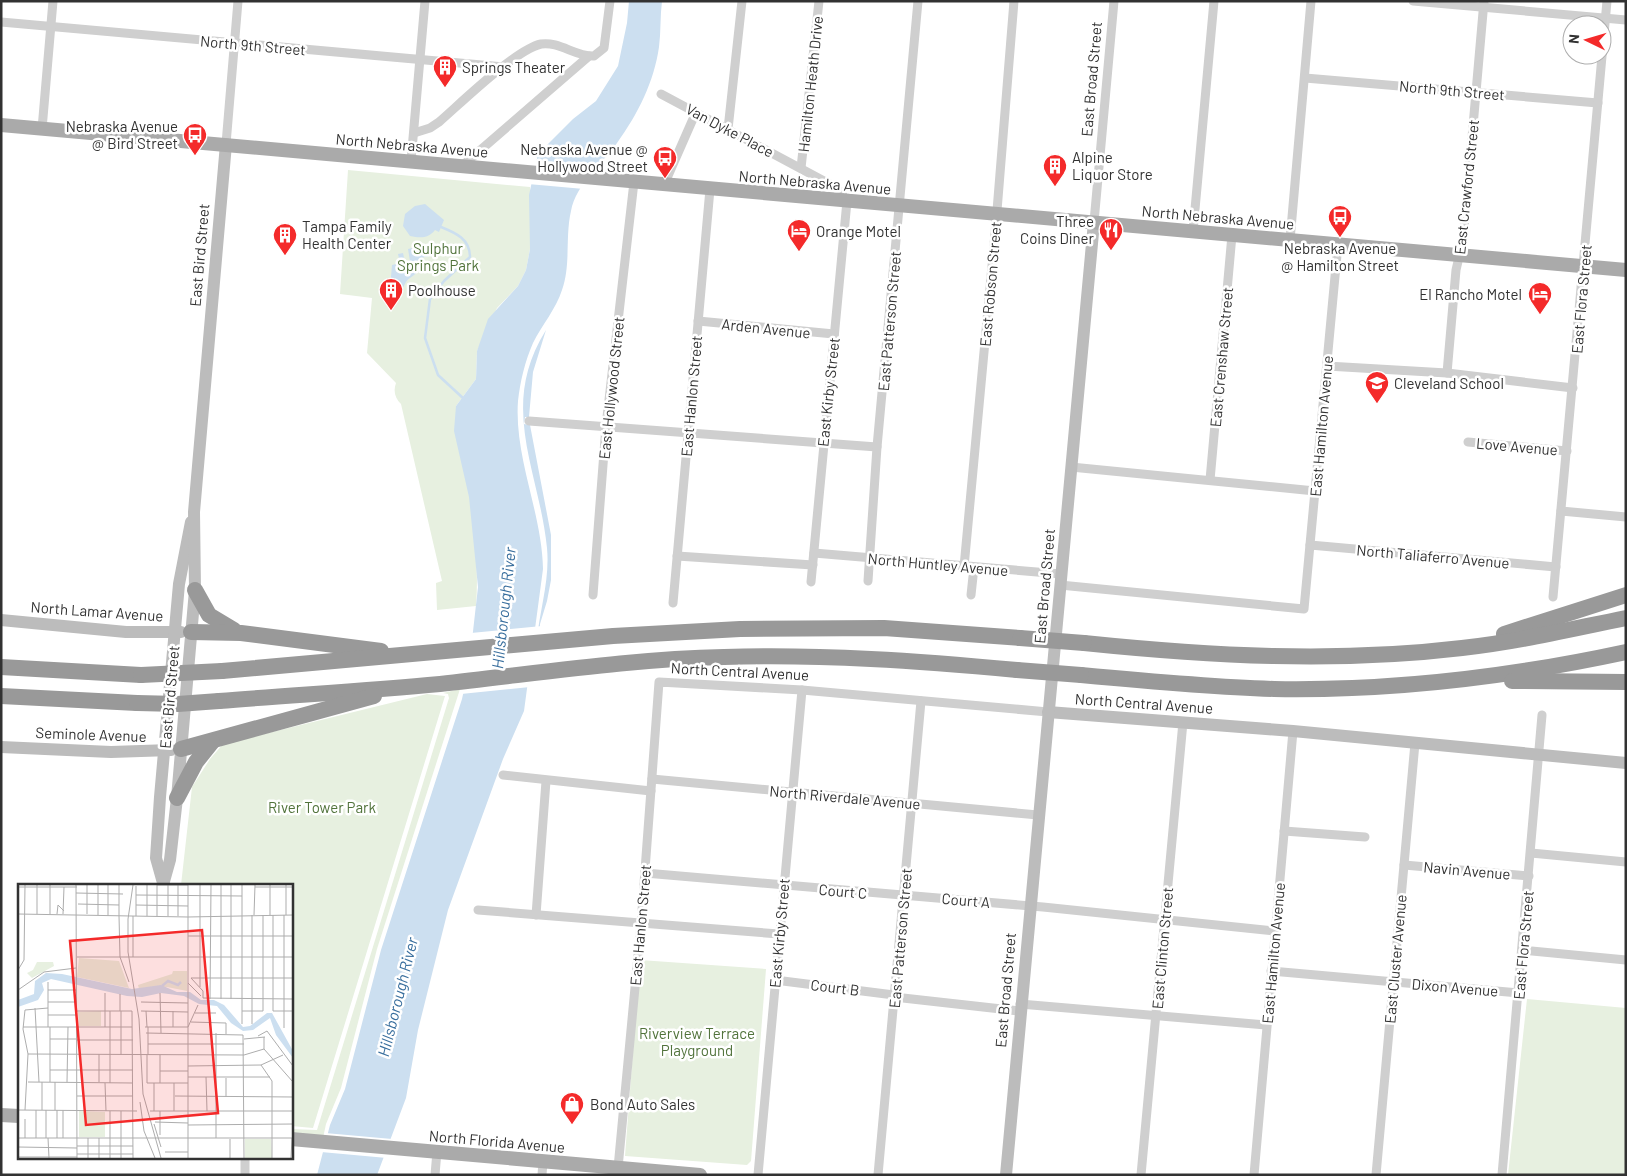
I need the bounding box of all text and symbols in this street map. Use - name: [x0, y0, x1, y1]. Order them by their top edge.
- street label: Hamilton Heath Drive: [794, 15, 826, 153]
- north arrow: [1562, 15, 1612, 65]
- street label: East Broad Street: [1077, 21, 1105, 137]
- street label: North 9th Street: [199, 31, 307, 59]
- text: N: [1565, 33, 1582, 44]
- building icon: Springs Theater: [432, 54, 458, 88]
- place label: Springs Theater: [462, 58, 566, 76]
- street label: North 9th Street: [1398, 76, 1506, 104]
- street label: Van Dyke Place: [683, 99, 777, 161]
- place label: Nebraska Avenue @ Bird Street: [66, 117, 178, 152]
- street label: East Crawford Street: [1450, 119, 1482, 255]
- bus stop icon: Nebraska Avenue @ Bird Street: [182, 122, 208, 156]
- street label: North Nebraska Avenue: [335, 129, 489, 161]
- place label: Nebraska Avenue @ Hollywood Street: [520, 140, 648, 175]
- bus stop icon: Nebraska Avenue @ Hollywood Street: [652, 145, 678, 179]
- place label: Alpine Liquor Store: [1072, 148, 1153, 183]
- building icon: Alpine Liquor Store: [1042, 153, 1068, 187]
- street label: North Nebraska Avenue: [738, 166, 892, 198]
- street label: North Nebraska Avenue: [1141, 201, 1295, 233]
- street label: East Bird Street: [186, 203, 212, 307]
- bus stop icon: Nebraska Avenue @ Hamilton Street: [1327, 204, 1353, 238]
- place label: Three Coins Diner: [1020, 212, 1095, 247]
- place label: Tampa Family Health Center: [302, 217, 392, 252]
- restaurant icon: Three Coins Diner: [1098, 217, 1124, 251]
- hotel icon: Orange Motel: [786, 218, 812, 252]
- street label: East Robson Street: [976, 221, 1004, 347]
- building icon: Tampa Family Health Center: [272, 222, 298, 256]
- place label: Orange Motel: [816, 222, 901, 240]
- park label: Sulphur Springs Park: [397, 239, 479, 274]
- place label: Nebraska Avenue @ Hamilton Street: [1281, 239, 1399, 274]
- street label: East Flora Street: [1567, 244, 1595, 354]
- street label: East Patterson Street: [874, 250, 904, 392]
- building icon: Poolhouse: [378, 277, 404, 311]
- place label: Poolhouse: [408, 281, 476, 299]
- hotel icon: El Rancho Motel: [1527, 281, 1553, 315]
- place label: El Rancho Motel: [1419, 285, 1522, 303]
- street label: East Crenshaw Street: [1206, 286, 1236, 428]
- street label: Arden Avenue: [721, 314, 811, 342]
- street label: East Hollywood Street: [595, 316, 627, 460]
- street label: East Hanlon Street: [677, 335, 705, 457]
- street label: East Kirby Street: [813, 336, 843, 448]
- street label: East Hamilton Avenue: [1306, 355, 1336, 497]
- school or university icon: Cleveland School: [1364, 370, 1390, 404]
- place label: Cleveland School: [1394, 374, 1504, 392]
- street label: Love Avenue: [1475, 433, 1559, 459]
- street label: East Broad Street: [1030, 528, 1058, 644]
- street label: North Taliaferro Avenue: [1356, 540, 1510, 572]
- water label: Hillsborough River: [487, 545, 519, 670]
- street label: North Huntley Avenue: [867, 549, 1009, 579]
- street label: North Lamar Avenue: [30, 597, 164, 625]
- street label: East Bird Street: [156, 645, 182, 749]
- street label: North Central Avenue: [670, 658, 810, 684]
- street label: North Central Avenue: [1074, 689, 1214, 717]
- street label: Seminole Avenue: [35, 723, 147, 745]
- street label: North Riverdale Avenue: [769, 781, 921, 813]
- park label: River Tower Park: [268, 798, 377, 816]
- street label: Navin Avenue: [1423, 857, 1511, 883]
- street label: East Hanlon Street: [626, 864, 654, 986]
- street label: East Patterson Street: [885, 867, 915, 1009]
- street label: East Kirby Street: [765, 878, 793, 988]
- street label: Court C: [818, 880, 868, 902]
- street label: East Hamilton Avenue: [1258, 882, 1288, 1024]
- inset map: [18, 884, 292, 1158]
- street label: East Clinton Street: [1148, 886, 1176, 1010]
- street label: Court A: [941, 889, 991, 911]
- street label: East Flora Street: [1509, 890, 1537, 1000]
- street label: East Cluster Avenue: [1380, 894, 1410, 1024]
- street label: East Broad Street: [991, 932, 1019, 1048]
- water label: Hillsborough River: [373, 934, 421, 1059]
- street label: Dixon Avenue: [1411, 974, 1499, 1000]
- street label: Court B: [810, 975, 860, 999]
- park label: Riverview Terrace Playground: [639, 1024, 755, 1059]
- shop icon: Bond Auto Sales: [559, 1091, 585, 1125]
- place label: Bond Auto Sales: [590, 1095, 695, 1113]
- street label: North Florida Avenue: [428, 1126, 566, 1156]

